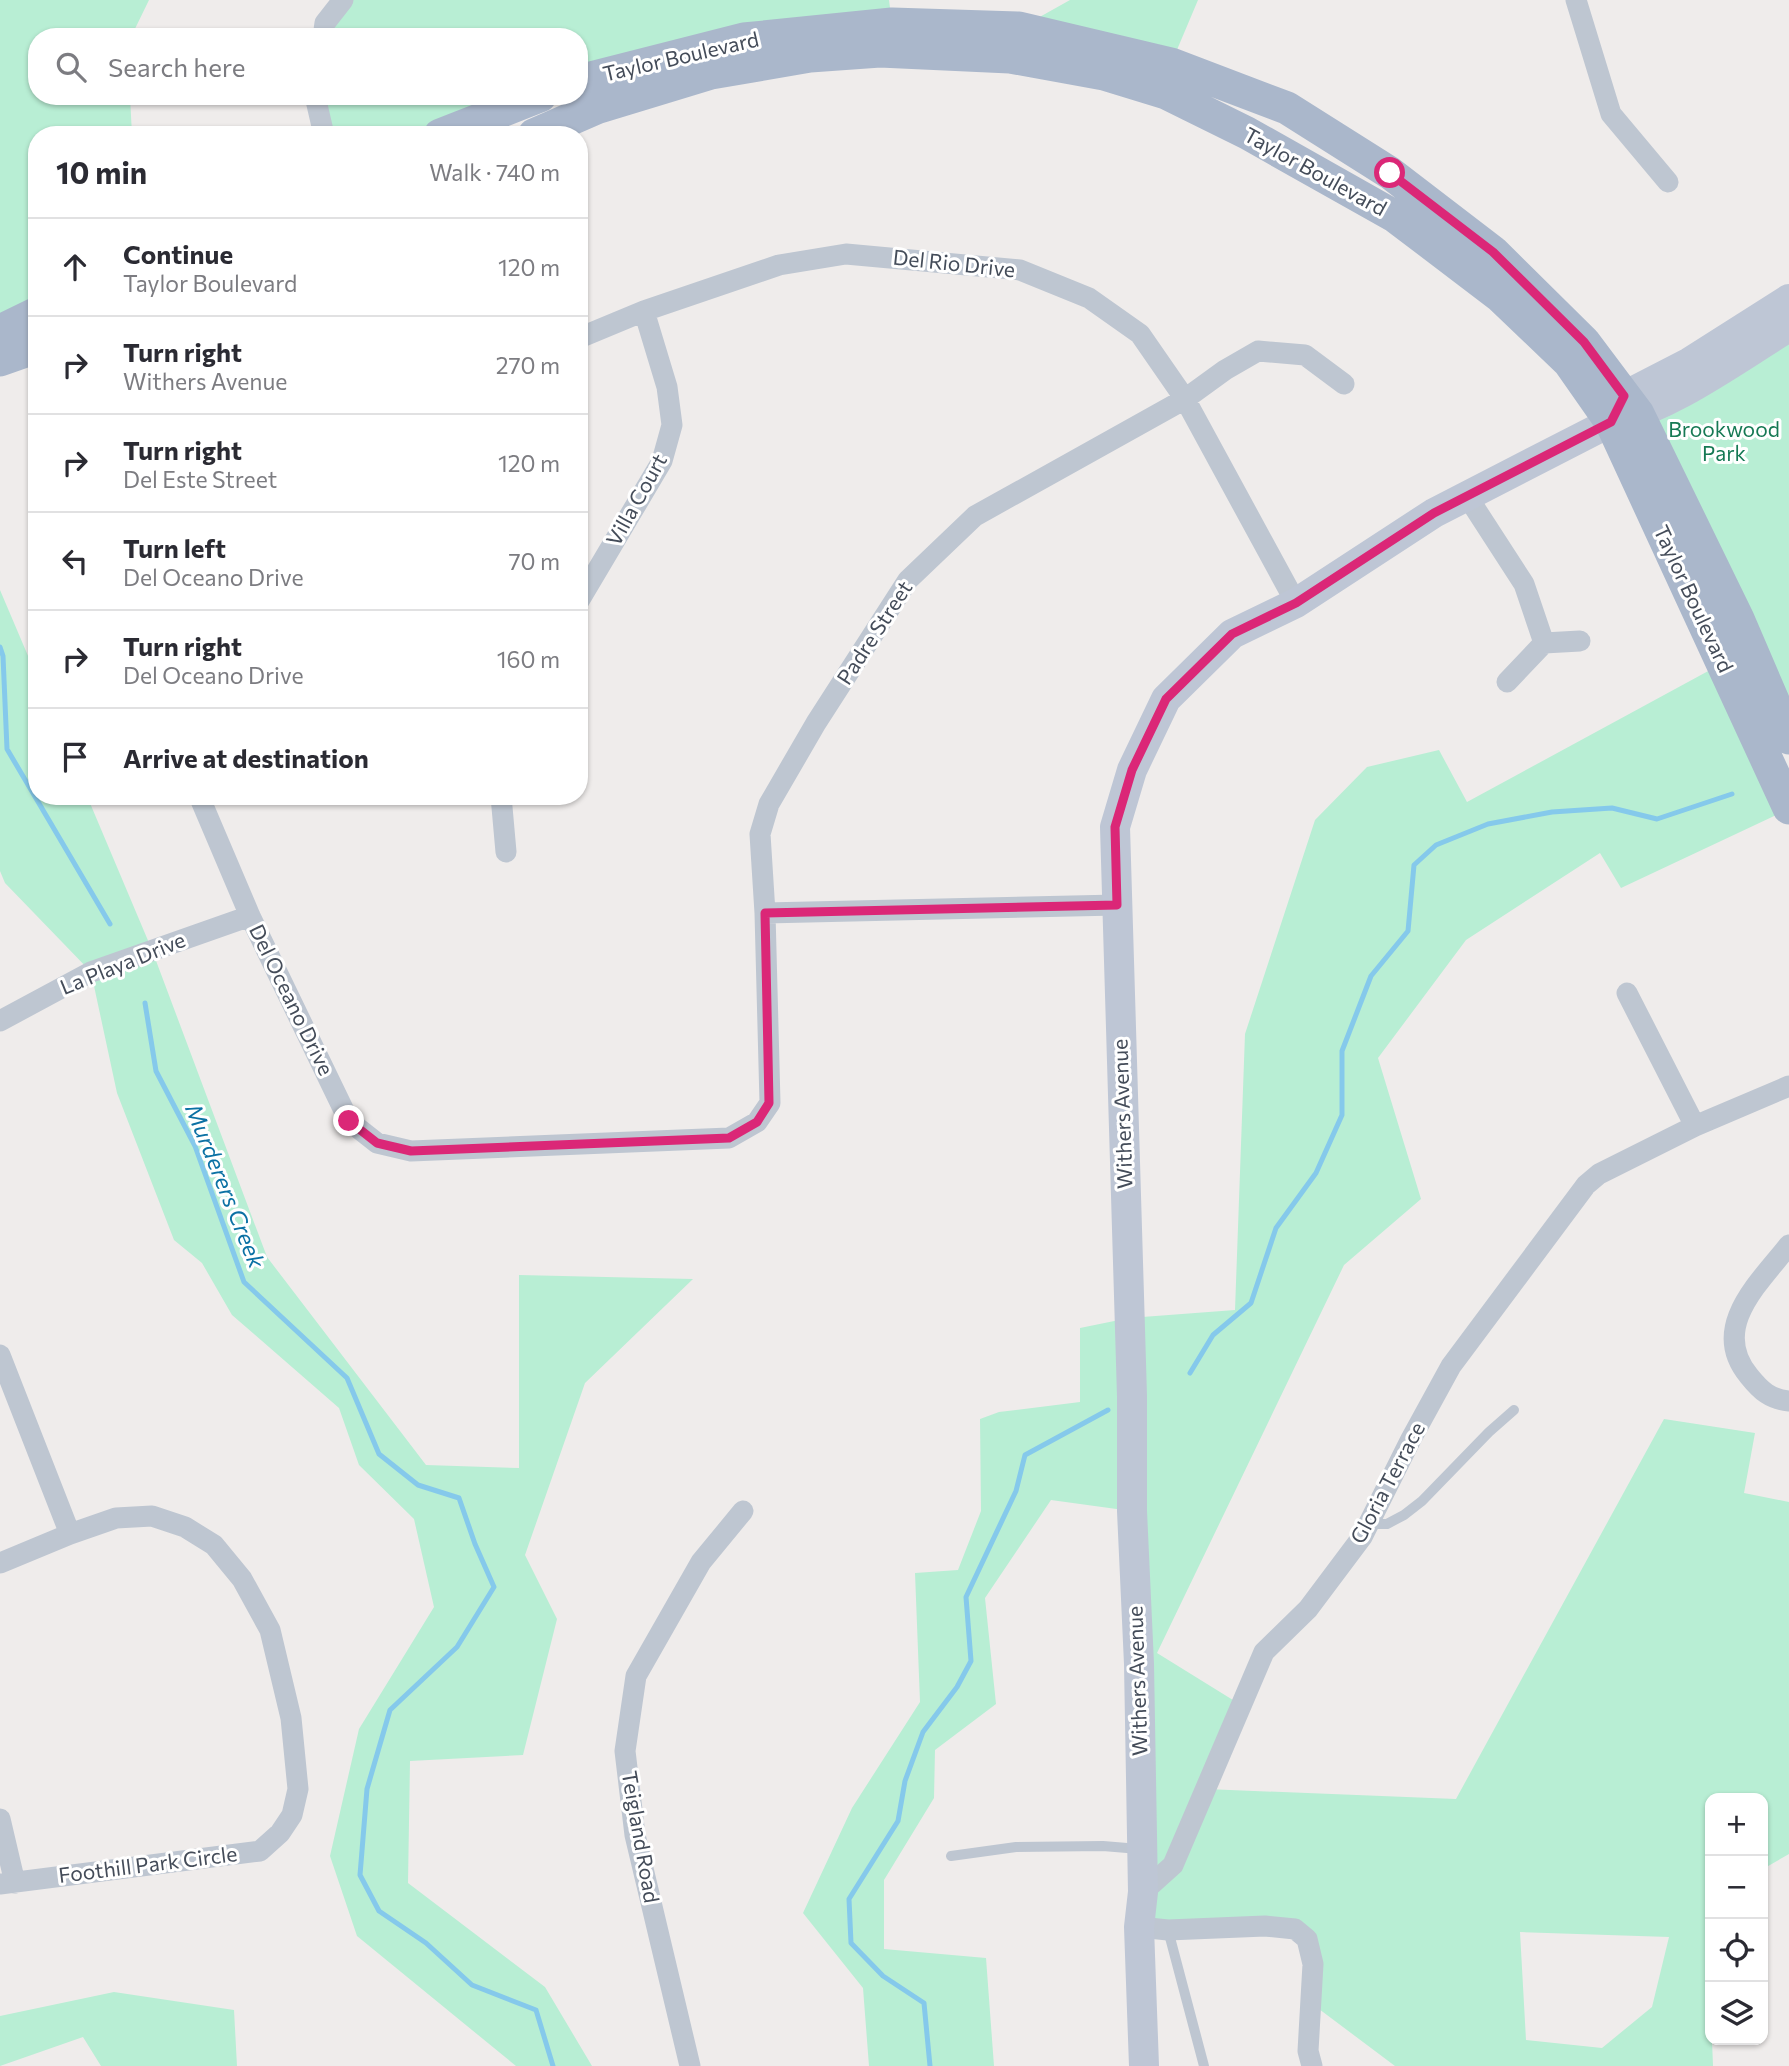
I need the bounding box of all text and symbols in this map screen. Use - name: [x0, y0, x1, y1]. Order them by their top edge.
- street label: Taylor Boulevard: [600, 25, 761, 86]
- search box: [28, 28, 588, 105]
- icon: search: [52, 48, 90, 86]
- text: Search here: [108, 51, 246, 82]
- street label: Taylor Boulevard: [1240, 121, 1391, 220]
- text: 10 min: [56, 153, 147, 190]
- route start: [1374, 157, 1405, 188]
- text: Walk · 740 m: [429, 158, 560, 186]
- text: Continue: [123, 238, 233, 269]
- street label: Del Rio Drive: [892, 244, 1016, 281]
- icon: ahead: [56, 248, 94, 286]
- text: 120 m: [498, 253, 560, 281]
- text: Taylor Boulevard: [123, 269, 297, 297]
- text: Turn right: [123, 336, 242, 367]
- icon: right: [56, 346, 94, 384]
- text: 270 m: [496, 351, 560, 379]
- text: Withers Avenue: [123, 367, 287, 395]
- park label: Brookwood Park: [1668, 416, 1780, 465]
- text: Turn right: [123, 434, 242, 465]
- icon: right: [56, 444, 94, 482]
- text: 120 m: [498, 449, 560, 477]
- street label: Villa Court: [600, 449, 671, 550]
- text: Del Este Street: [123, 465, 277, 493]
- street label: Taylor Boulevard: [1649, 521, 1739, 676]
- text: Turn left: [123, 532, 226, 563]
- icon: left: [56, 542, 94, 580]
- text: 70 m: [508, 547, 560, 575]
- text: Del Oceano Drive: [123, 563, 304, 591]
- street label: Padre Street: [831, 576, 917, 689]
- text: Turn right: [123, 630, 242, 661]
- icon: right: [56, 640, 94, 678]
- text: 160 m: [497, 645, 560, 673]
- text: Del Oceano Drive: [123, 661, 304, 689]
- icon: arrive: [56, 738, 94, 776]
- text: Arrive at destination: [123, 742, 369, 773]
- street label: Del Oceano Drive: [245, 920, 340, 1079]
- street label: La Playa Drive: [56, 926, 189, 999]
- street label: Withers Avenue: [1106, 1039, 1137, 1190]
- water label: Murderers Creek: [180, 1099, 272, 1272]
- route end: [333, 1105, 364, 1136]
- street label: Gloria Terrace: [1344, 1417, 1429, 1547]
- street label: Withers Avenue: [1121, 1606, 1152, 1757]
- street label: Teigland Road: [618, 1769, 665, 1905]
- map controls: [1705, 1793, 1768, 2045]
- button: +: [1705, 1793, 1768, 1856]
- street label: Foothill Park Circle: [57, 1840, 239, 1887]
- button: −: [1705, 1856, 1768, 1919]
- button: locate: [1705, 1919, 1768, 1982]
- button: layers: [1705, 1982, 1768, 2045]

